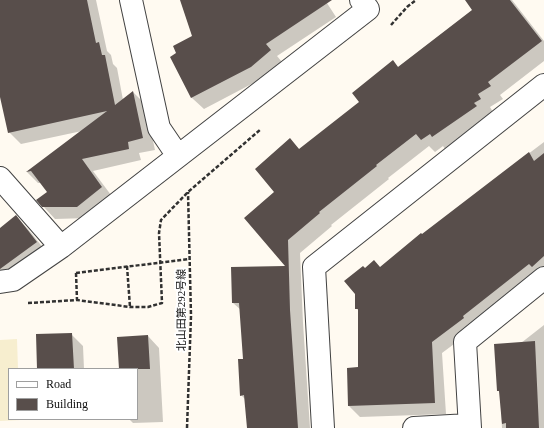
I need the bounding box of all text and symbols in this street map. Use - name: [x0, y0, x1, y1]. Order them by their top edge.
- street label: 北山田第292号線: [175, 269, 189, 351]
- legend: [8, 368, 138, 420]
- text: Road: [46, 377, 71, 391]
- text: Building: [46, 397, 88, 411]

